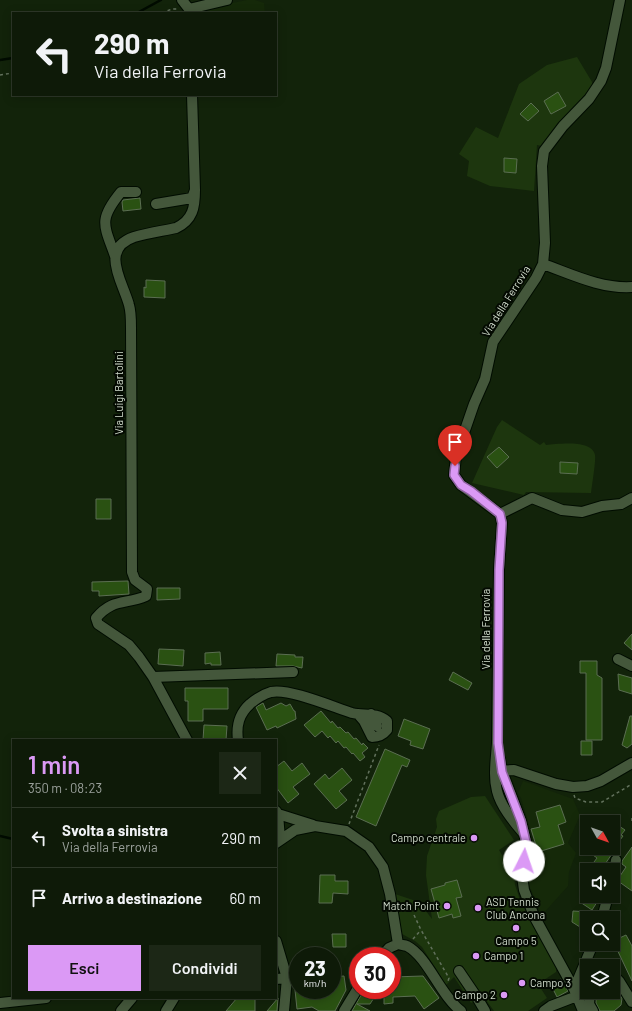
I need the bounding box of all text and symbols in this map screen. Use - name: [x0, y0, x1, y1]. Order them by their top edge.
- text: 290 m: [94, 26, 170, 60]
- icon: left: [28, 28, 80, 80]
- text: Via della Ferrovia: [94, 60, 226, 82]
- street label: Via della Ferrovia: [479, 263, 533, 338]
- street label: Via Luigi Bartolini: [112, 351, 125, 435]
- pin: [438, 425, 472, 466]
- icon: arrive: [444, 431, 466, 453]
- street label: Via della Ferrovia: [479, 589, 492, 669]
- text: 1 min: [28, 750, 80, 779]
- button: close: [219, 752, 261, 794]
- text: 350 m · 08:23: [28, 780, 102, 796]
- north arrow: [580, 815, 620, 855]
- map controls: [580, 815, 620, 999]
- text: Svolta a sinistra: [62, 821, 168, 839]
- icon: left: [28, 827, 50, 849]
- text: 290 m: [221, 829, 261, 847]
- place label: Campo centrale: [391, 831, 466, 844]
- marker: Campo centrale: [469, 833, 479, 843]
- text: Via della Ferrovia: [62, 839, 158, 855]
- position arrow: [503, 840, 545, 882]
- button: sound: [580, 863, 620, 903]
- icon: arrive: [28, 887, 50, 909]
- text: Arrivo a destinazione: [62, 889, 202, 907]
- text: 60 m: [229, 889, 261, 907]
- place label: ASD Tennis Club Ancona: [486, 895, 545, 921]
- place label: Match Point: [383, 899, 439, 912]
- marker: Match Point: [442, 901, 452, 911]
- marker: ASD Tennis Club Ancona: [473, 903, 483, 913]
- button: search: [580, 911, 620, 951]
- marker: Campo 5: [511, 923, 521, 933]
- place label: Campo 5: [495, 934, 537, 947]
- button: Esci: [28, 945, 141, 991]
- button: Condividi: [149, 945, 261, 991]
- speed limit sign: 30: [349, 947, 401, 999]
- place label: Campo 1: [484, 949, 523, 962]
- marker: Campo 1: [471, 951, 481, 961]
- text: 23: [304, 956, 326, 980]
- button: layers: [580, 959, 620, 999]
- place label: Campo 3: [530, 976, 571, 989]
- text: km/h: [304, 977, 326, 989]
- marker: Campo 3: [517, 978, 527, 988]
- place label: Campo 2: [455, 988, 496, 1001]
- marker: Campo 2: [499, 990, 509, 1000]

